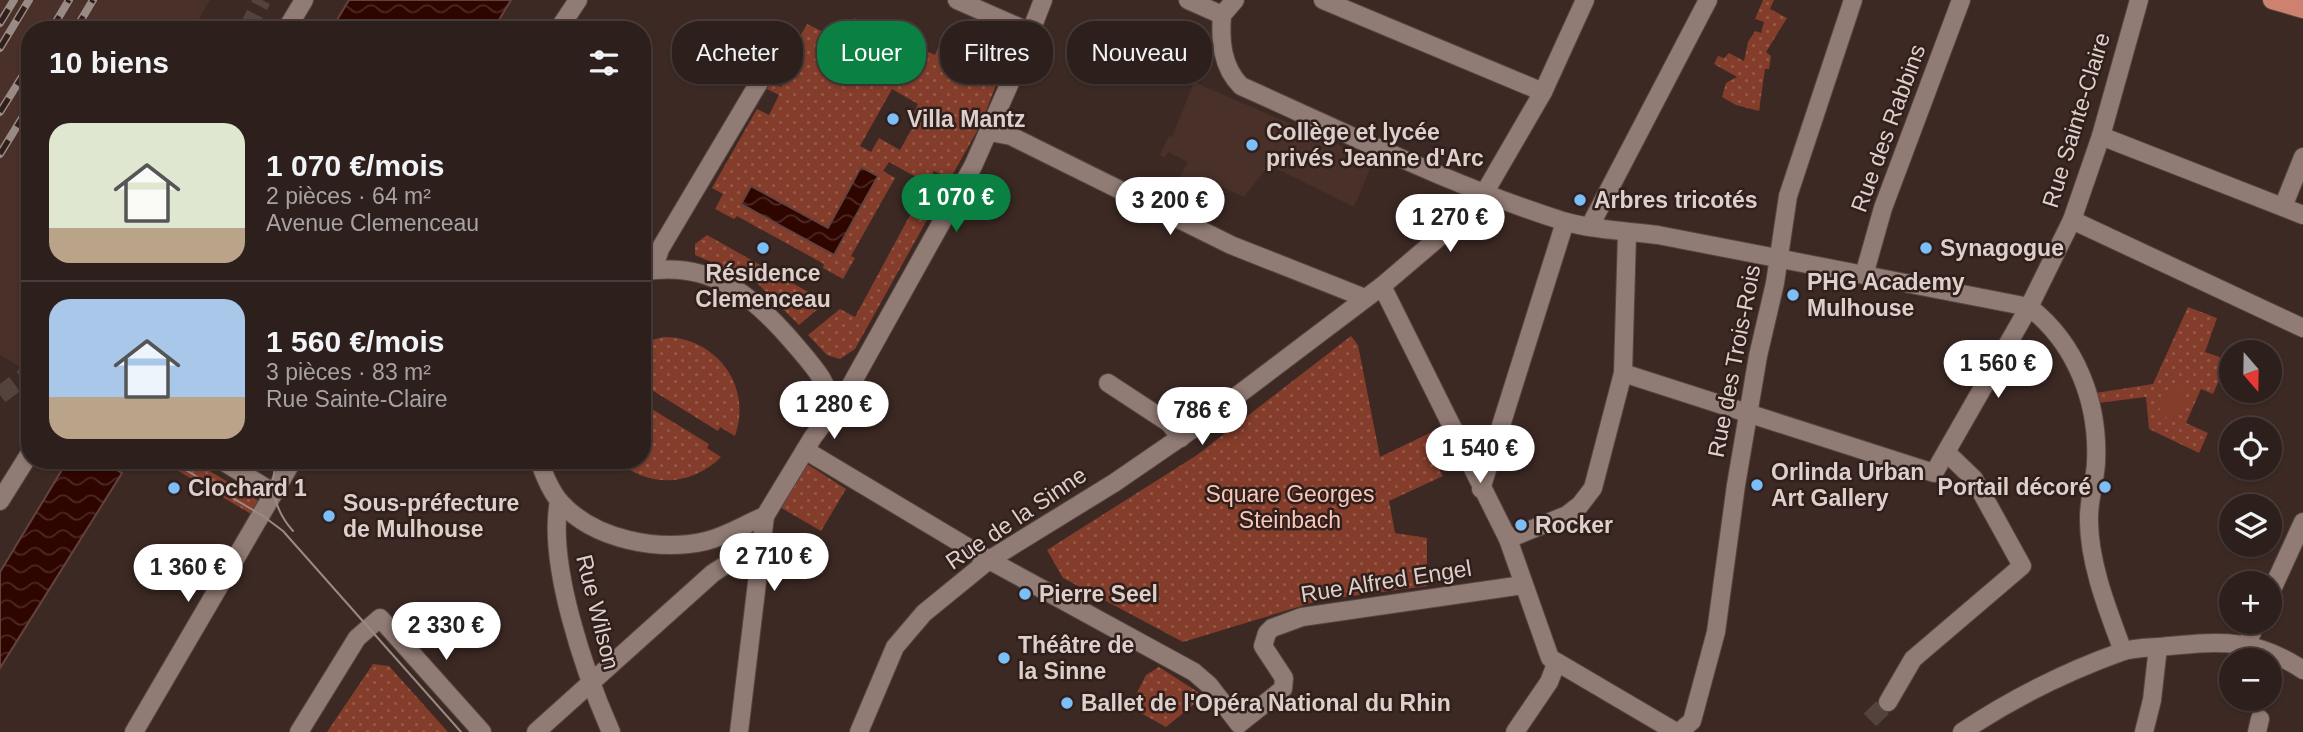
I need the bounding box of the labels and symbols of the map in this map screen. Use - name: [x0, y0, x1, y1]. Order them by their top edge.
- street label: Rue Sainte-Claire: [2037, 29, 2115, 211]
- street label: Rue des Rabbins: [1846, 41, 1930, 215]
- place label: Villa Mantz: [907, 106, 1025, 132]
- marker: Villa Mantz: [885, 111, 901, 127]
- place label: Collège et lycée privés Jeanne d'Arc: [1266, 119, 1484, 171]
- marker: Collège et lycée privés Jeanne d'Arc: [1244, 137, 1260, 153]
- pin: 1 070 €: [891, 174, 1021, 234]
- pin: 3 200 €: [1105, 177, 1235, 237]
- place label: Arbres tricotés: [1594, 187, 1758, 213]
- marker: Arbres tricotés: [1572, 192, 1588, 208]
- pin: 1 270 €: [1385, 194, 1515, 254]
- place label: Synagogue: [1940, 235, 2064, 261]
- marker: Résidence Clemenceau: [755, 240, 771, 256]
- marker: Synagogue: [1918, 240, 1934, 256]
- place label: Résidence Clemenceau: [695, 260, 831, 312]
- street label: Rue des Trois-Rois: [1703, 263, 1765, 459]
- place label: PHG Academy Mulhouse: [1807, 269, 1965, 321]
- marker: PHG Academy Mulhouse: [1785, 287, 1801, 303]
- pin: 1 560 €: [1933, 340, 2063, 400]
- north arrow: [2219, 340, 2282, 402]
- pin: 1 280 €: [769, 382, 899, 441]
- pin: 786 €: [1153, 388, 1251, 447]
- pin: 1 540 €: [1415, 426, 1545, 485]
- place label: Orlinda Urban Art Gallery: [1771, 459, 1924, 511]
- street label: Rue de la Sinne: [941, 461, 1091, 575]
- place label: Portail décoré: [1938, 474, 2091, 500]
- place label: Clochard 1: [188, 475, 307, 501]
- marker: Orlinda Urban Art Gallery: [1749, 477, 1765, 493]
- marker: Portail décoré: [2097, 479, 2113, 495]
- marker: Clochard 1: [166, 480, 182, 496]
- park label: Square Georges Steinbach: [1206, 481, 1374, 533]
- place label: Sous-préfecture de Mulhouse: [343, 490, 519, 542]
- marker: Sous-préfecture de Mulhouse: [321, 508, 337, 524]
- place label: Rocker: [1535, 512, 1613, 538]
- marker: Rocker: [1513, 517, 1529, 533]
- pin: 2 710 €: [709, 534, 839, 593]
- pin: 1 360 €: [123, 544, 253, 604]
- street label: Rue Wilson: [571, 552, 625, 672]
- street label: Rue Alfred Engel: [1299, 555, 1473, 607]
- place label: Pierre Seel: [1039, 581, 1158, 607]
- marker: Pierre Seel: [1017, 586, 1033, 602]
- pin: 2 330 €: [381, 602, 511, 662]
- place label: Théâtre de la Sinne: [1018, 632, 1134, 684]
- marker: Théâtre de la Sinne: [996, 650, 1012, 666]
- place label: Ballet de l'Opéra National du Rhin: [1081, 690, 1451, 716]
- marker: Ballet de l'Opéra National du Rhin: [1059, 695, 1075, 711]

